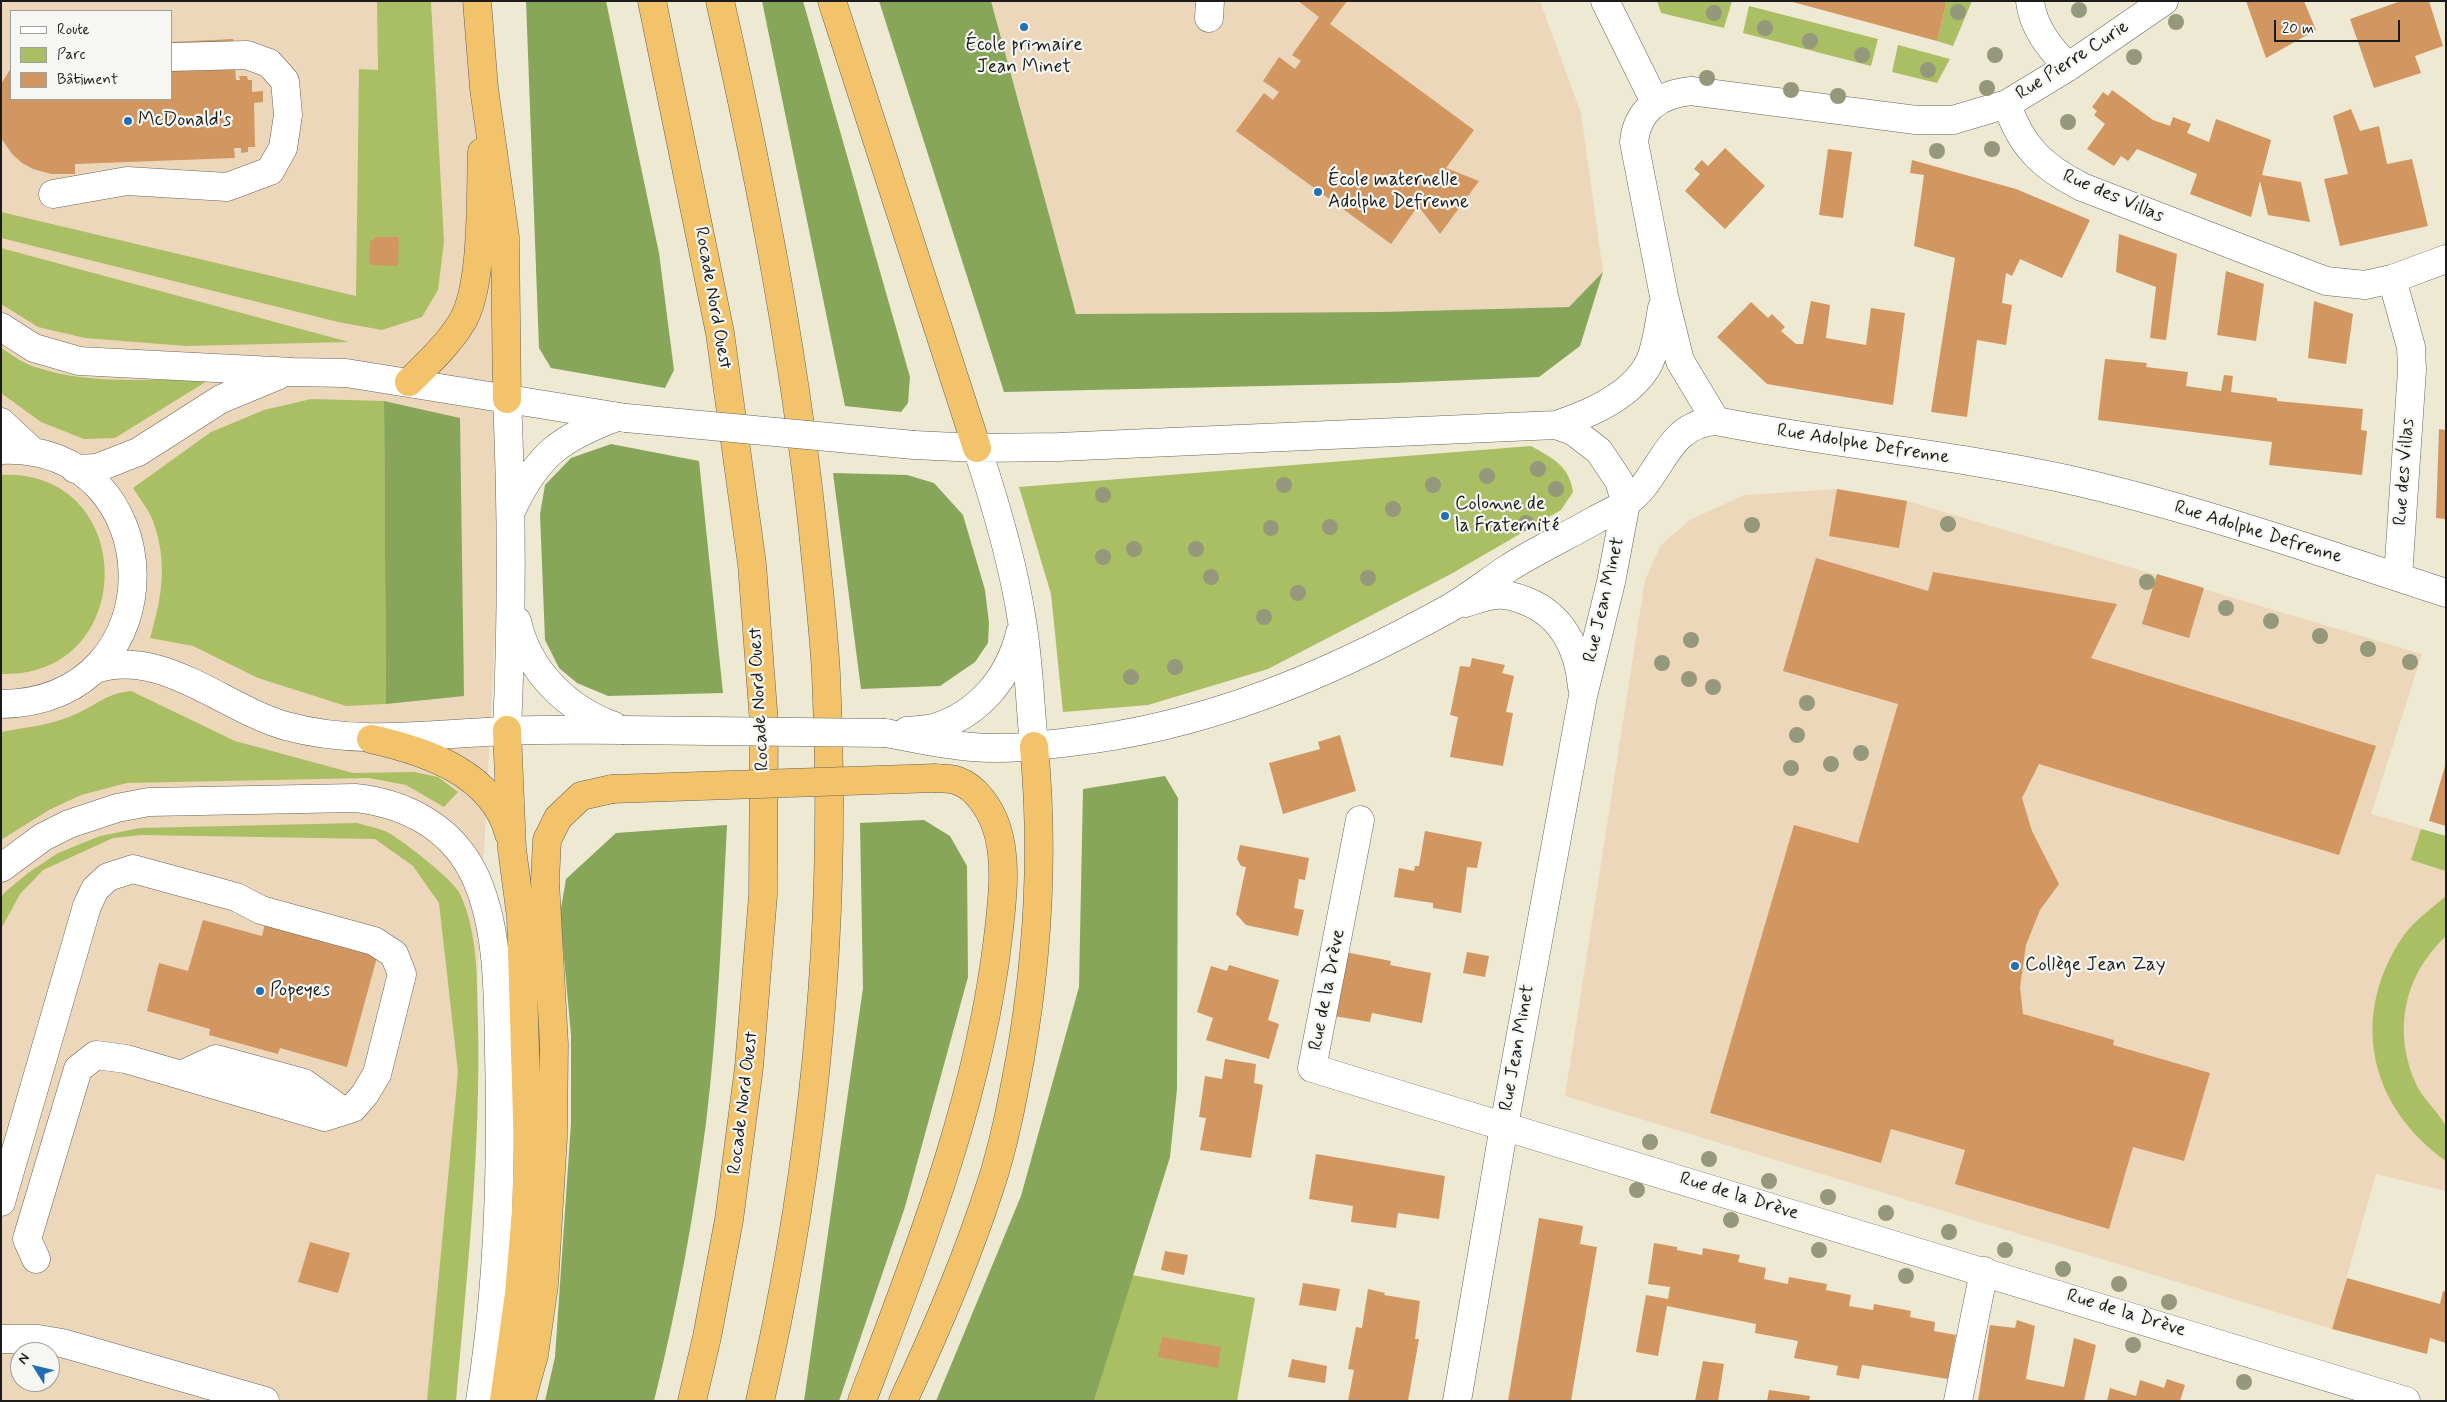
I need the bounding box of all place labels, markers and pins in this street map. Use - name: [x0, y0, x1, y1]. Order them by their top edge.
- marker: École primaire Jean Minet: [1018, 21, 1030, 33]
- place label: École primaire Jean Minet: [965, 35, 1083, 79]
- place label: McDonald's: [138, 110, 231, 132]
- marker: McDonald's: [122, 115, 134, 127]
- place label: École maternelle Adolphe Defrenne: [1328, 170, 1469, 214]
- marker: École maternelle Adolphe Defrenne: [1312, 186, 1324, 198]
- place label: Colonne de la Fraternité: [1455, 494, 1559, 538]
- marker: Colonne de la Fraternité: [1439, 510, 1451, 522]
- place label: Collège Jean Zay: [2025, 955, 2165, 977]
- marker: Collège Jean Zay: [2009, 960, 2021, 972]
- place label: Popeyes: [270, 980, 330, 1002]
- marker: Popeyes: [254, 985, 266, 997]

